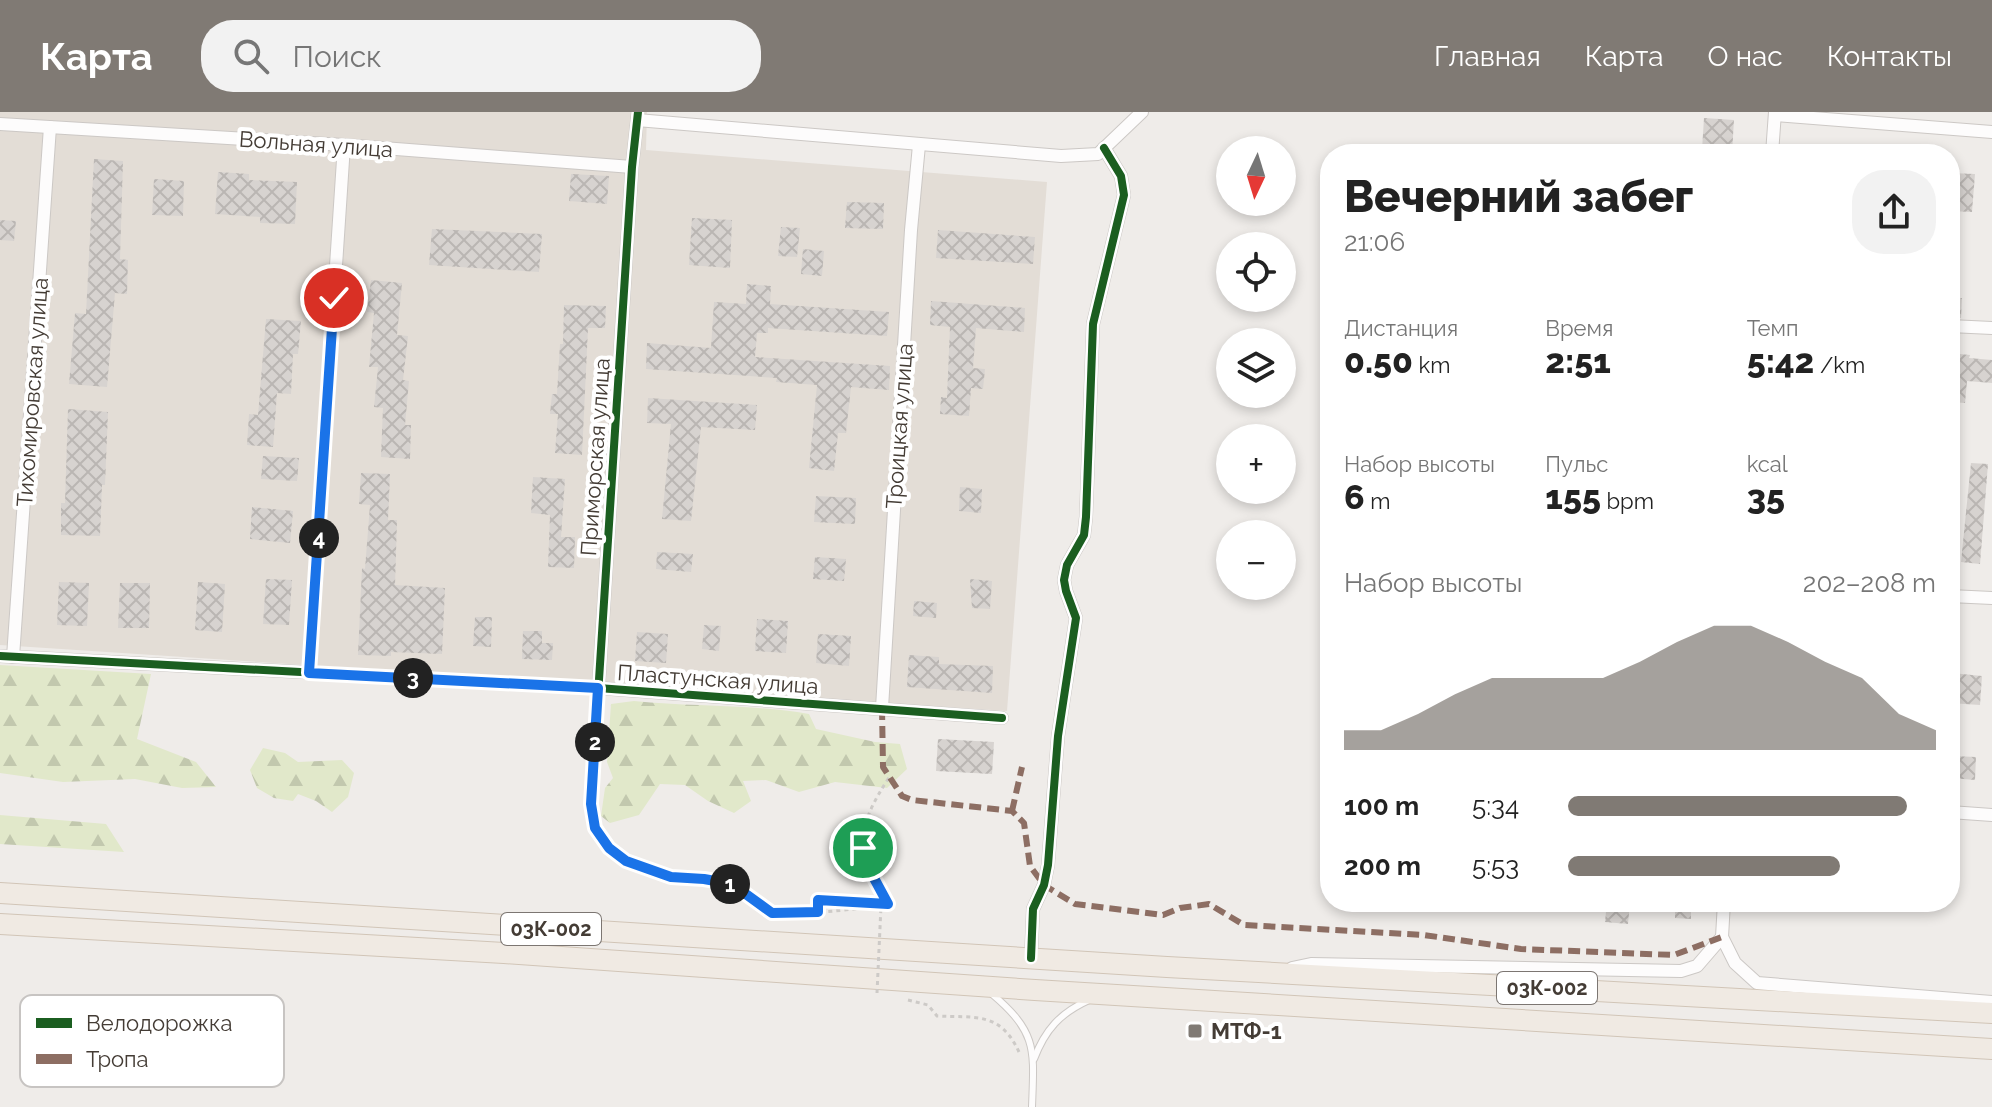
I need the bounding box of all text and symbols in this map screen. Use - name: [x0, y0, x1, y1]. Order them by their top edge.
- search box: [201, 20, 761, 92]
- text: Карта: [40, 34, 153, 79]
- icon: search: [229, 34, 273, 78]
- text: Поиск: [293, 39, 382, 74]
- text: Главная: [1434, 40, 1541, 73]
- text: Карта: [1585, 40, 1664, 73]
- text: О нас: [1708, 40, 1783, 73]
- text: Контакты: [1827, 40, 1952, 73]
- street label: Вольная улица: [238, 126, 394, 162]
- north arrow: [1216, 136, 1296, 216]
- map controls: [1216, 136, 1296, 600]
- button: share: [1852, 170, 1936, 254]
- text: Вечерний забег: [1344, 171, 1693, 222]
- text: 21:06: [1344, 227, 1405, 257]
- button: locate: [1216, 232, 1296, 312]
- pin: [300, 264, 368, 332]
- icon: check: [312, 276, 356, 320]
- street label: Тихомировская улица: [11, 277, 53, 507]
- text: Дистанция: [1344, 315, 1458, 341]
- text: Время: [1545, 315, 1613, 341]
- text: Темп: [1747, 315, 1798, 341]
- button: layers: [1216, 328, 1296, 408]
- text: 0.50: [1344, 341, 1413, 381]
- text: 2:51: [1545, 341, 1611, 381]
- text: 5:42: [1747, 341, 1814, 381]
- street label: Троицкая улица: [880, 342, 918, 510]
- text: km: [1413, 352, 1450, 378]
- text: /km: [1814, 352, 1865, 378]
- street label: Приморская улица: [575, 357, 615, 557]
- button: +: [1216, 424, 1296, 504]
- text: Набор высоты: [1344, 451, 1495, 477]
- text: Пульс: [1545, 451, 1608, 477]
- text: kcal: [1747, 451, 1788, 477]
- text: 6: [1344, 477, 1365, 517]
- text: 155: [1545, 477, 1601, 517]
- text: 35: [1747, 477, 1785, 517]
- text: m: [1365, 488, 1391, 514]
- text: bpm: [1601, 488, 1654, 514]
- pin: 4: [299, 518, 339, 558]
- button: −: [1216, 520, 1296, 600]
- text: 4: [313, 525, 325, 551]
- text: Набор высоты: [1344, 568, 1522, 598]
- text: 202–208 m: [1803, 568, 1936, 598]
- pin: 3: [393, 658, 433, 698]
- street label: Пластунская улица: [617, 659, 819, 699]
- text: 3: [407, 665, 419, 691]
- pin: 2: [575, 722, 615, 762]
- text: 2: [589, 729, 601, 755]
- text: 100 m: [1344, 791, 1419, 821]
- text: 5:34: [1472, 791, 1519, 821]
- pin: [829, 814, 897, 882]
- icon: arrive: [841, 826, 885, 870]
- text: 200 m: [1344, 851, 1421, 881]
- text: 5:53: [1472, 851, 1519, 881]
- pin: 1: [710, 864, 750, 904]
- text: 1: [725, 871, 735, 897]
- road number: 03К-002: [501, 913, 601, 945]
- road number: 03К-002: [1497, 972, 1597, 1004]
- legend: [20, 995, 284, 1087]
- text: Велодорожка: [86, 1010, 232, 1036]
- place label: МТФ-1: [1211, 1018, 1282, 1044]
- marker: МТФ-1: [1186, 1022, 1204, 1040]
- text: Тропа: [86, 1046, 149, 1072]

